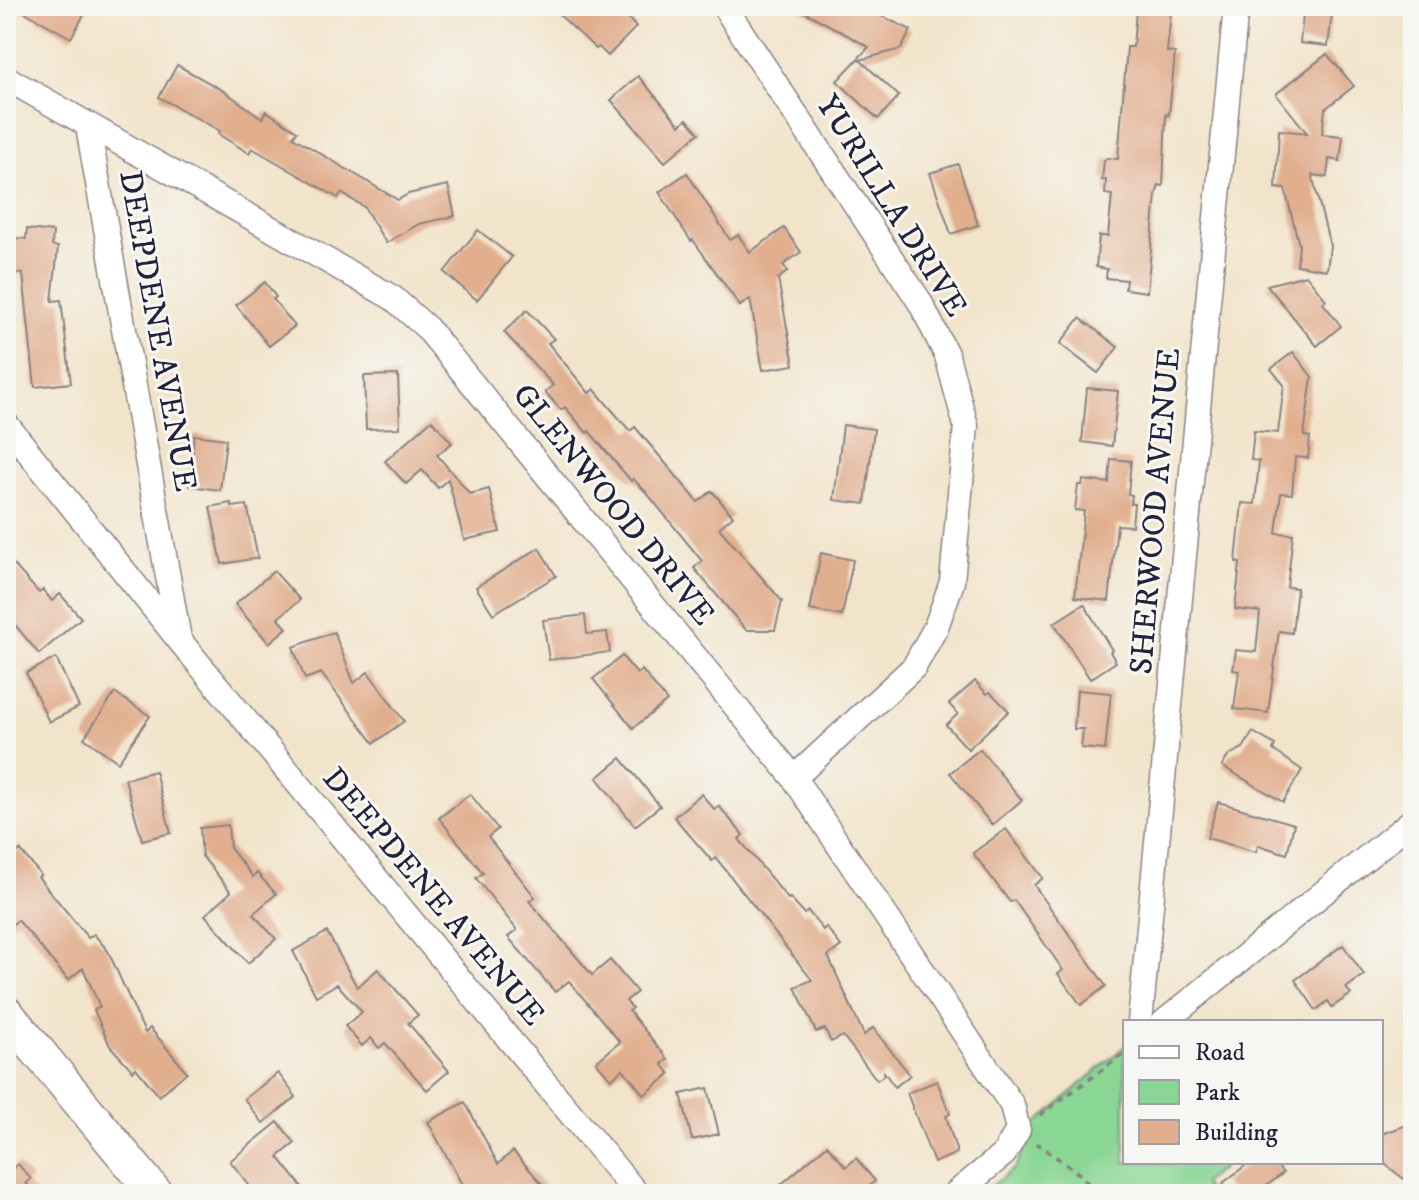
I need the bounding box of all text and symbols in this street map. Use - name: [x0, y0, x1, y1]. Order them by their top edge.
- street label: YURILLA DRIVE: [807, 88, 975, 324]
- street label: DEEPDENE AVENUE: [109, 167, 205, 495]
- street label: SHERWOOD AVENUE: [1122, 346, 1190, 676]
- street label: GLENWOOD DRIVE: [503, 376, 723, 634]
- street label: DEEPDENE AVENUE: [313, 760, 553, 1034]
- legend: [1123, 1020, 1383, 1164]
- text: Road: [1195, 1038, 1245, 1068]
- text: Park: [1195, 1078, 1240, 1108]
- text: Building: [1195, 1118, 1278, 1148]

